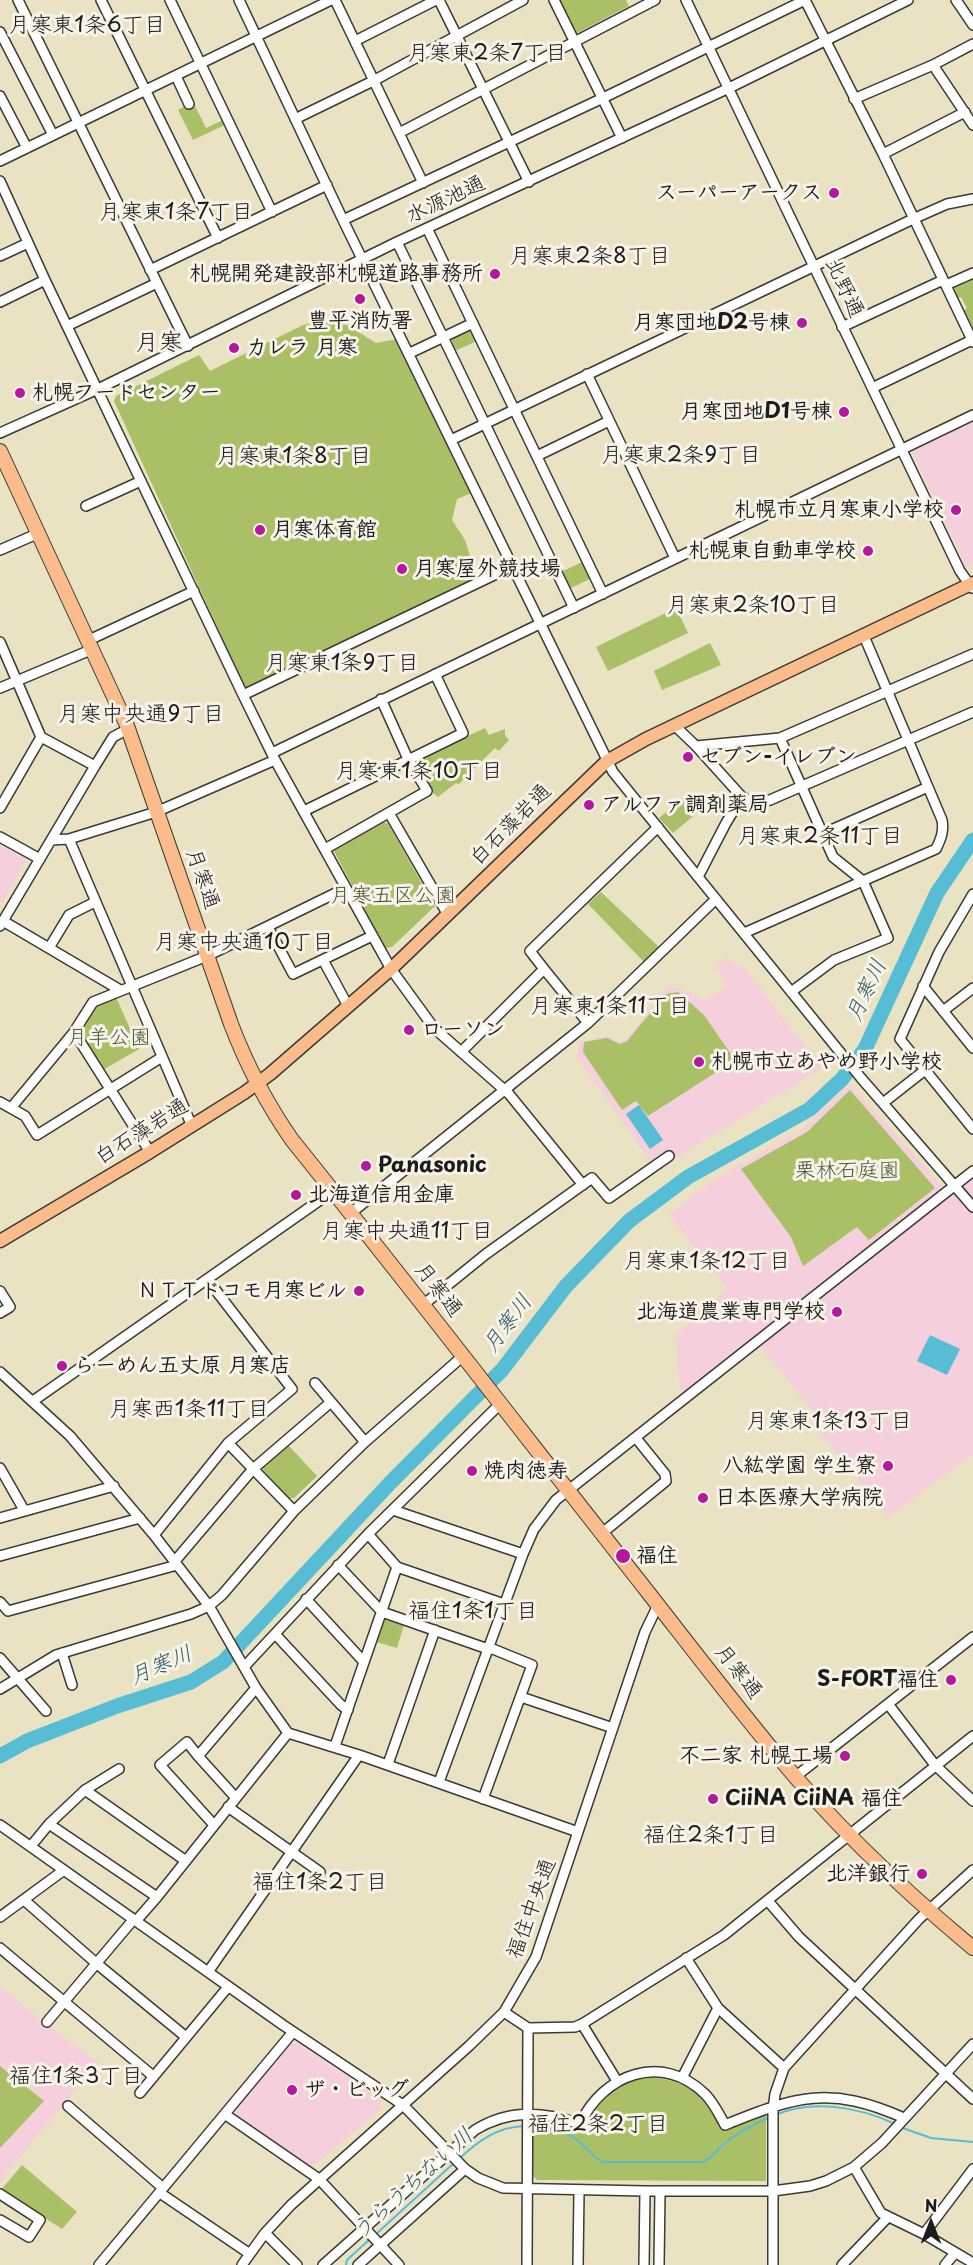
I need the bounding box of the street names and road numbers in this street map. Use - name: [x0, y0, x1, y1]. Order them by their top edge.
- street label: 水源池通: [403, 171, 489, 229]
- street label: 北野通: [819, 254, 869, 322]
- street label: 白石藻岩通: [465, 779, 557, 871]
- street label: 月寒通: [180, 845, 224, 913]
- street label: 白石藻岩通: [91, 1093, 193, 1171]
- street label: 月寒通: [409, 1257, 467, 1323]
- street label: 月寒通: [709, 1639, 767, 1705]
- street label: 福住中央通: [502, 1855, 562, 1963]

